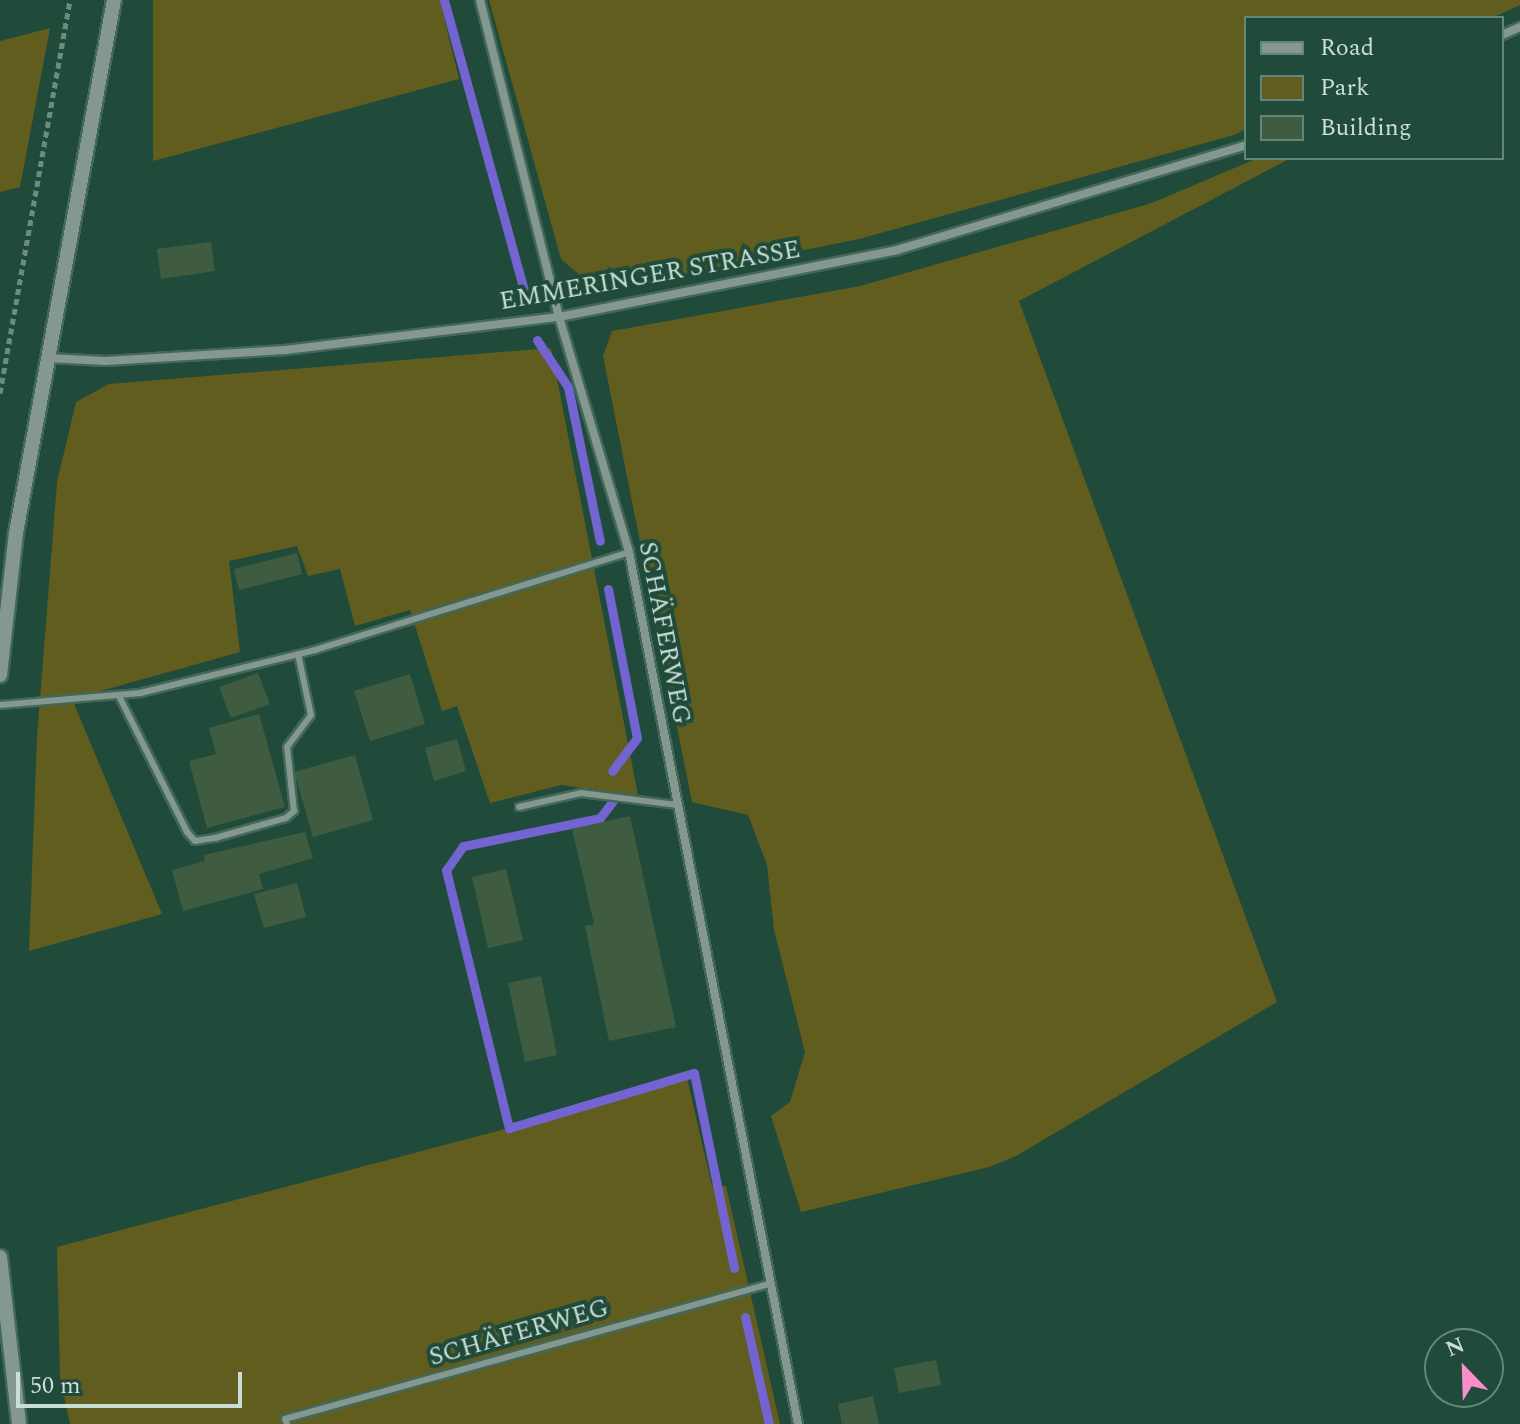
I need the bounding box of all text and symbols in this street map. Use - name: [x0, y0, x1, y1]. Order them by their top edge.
- legend: [1244, 16, 1504, 160]
- text: Road: [1320, 30, 1374, 66]
- text: Park: [1320, 70, 1370, 106]
- text: Building: [1320, 110, 1412, 146]
- street label: EMMERINGER STRASSE: [497, 234, 803, 318]
- street label: SCHÄFERWEG: [631, 539, 697, 727]
- street label: SCHÄFERWEG: [426, 1292, 612, 1374]
- north arrow: [1424, 1328, 1504, 1408]
- text: N: [1440, 1329, 1470, 1366]
- scale bar: [20, 1356, 246, 1406]
- text: 50 m: [30, 1368, 81, 1404]

